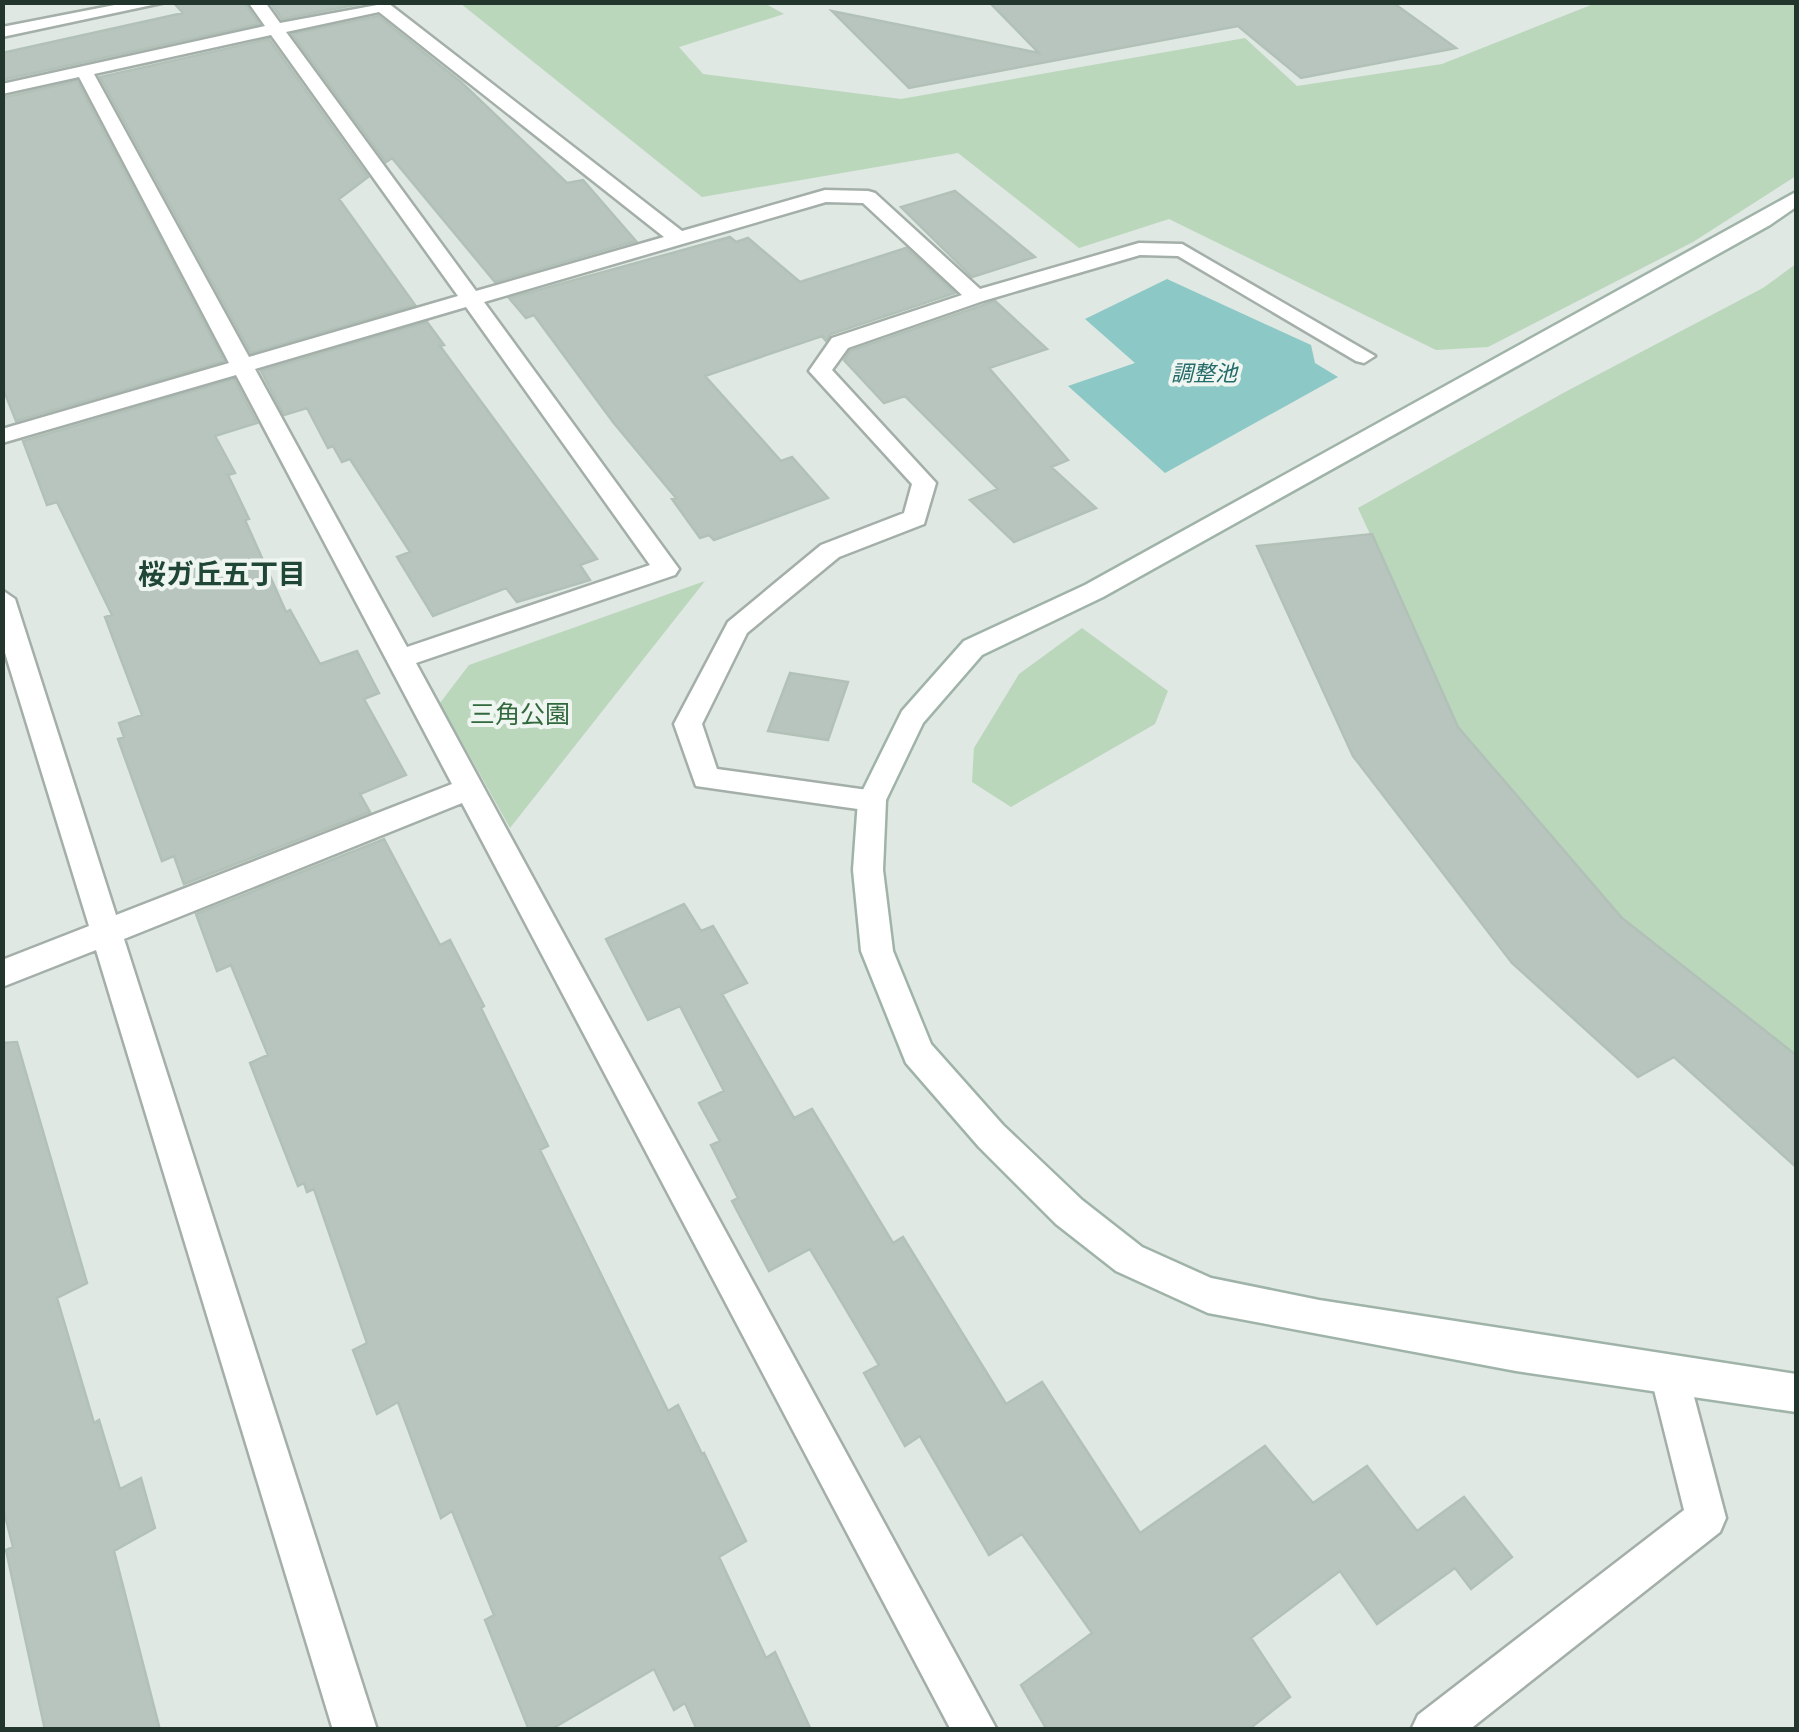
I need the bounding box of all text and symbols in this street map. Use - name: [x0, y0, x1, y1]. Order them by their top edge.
- water label: 調整池: [1171, 358, 1239, 389]
- district label: 桜ガ丘五丁目: [138, 555, 306, 594]
- park label: 三角公園: [470, 697, 570, 732]

